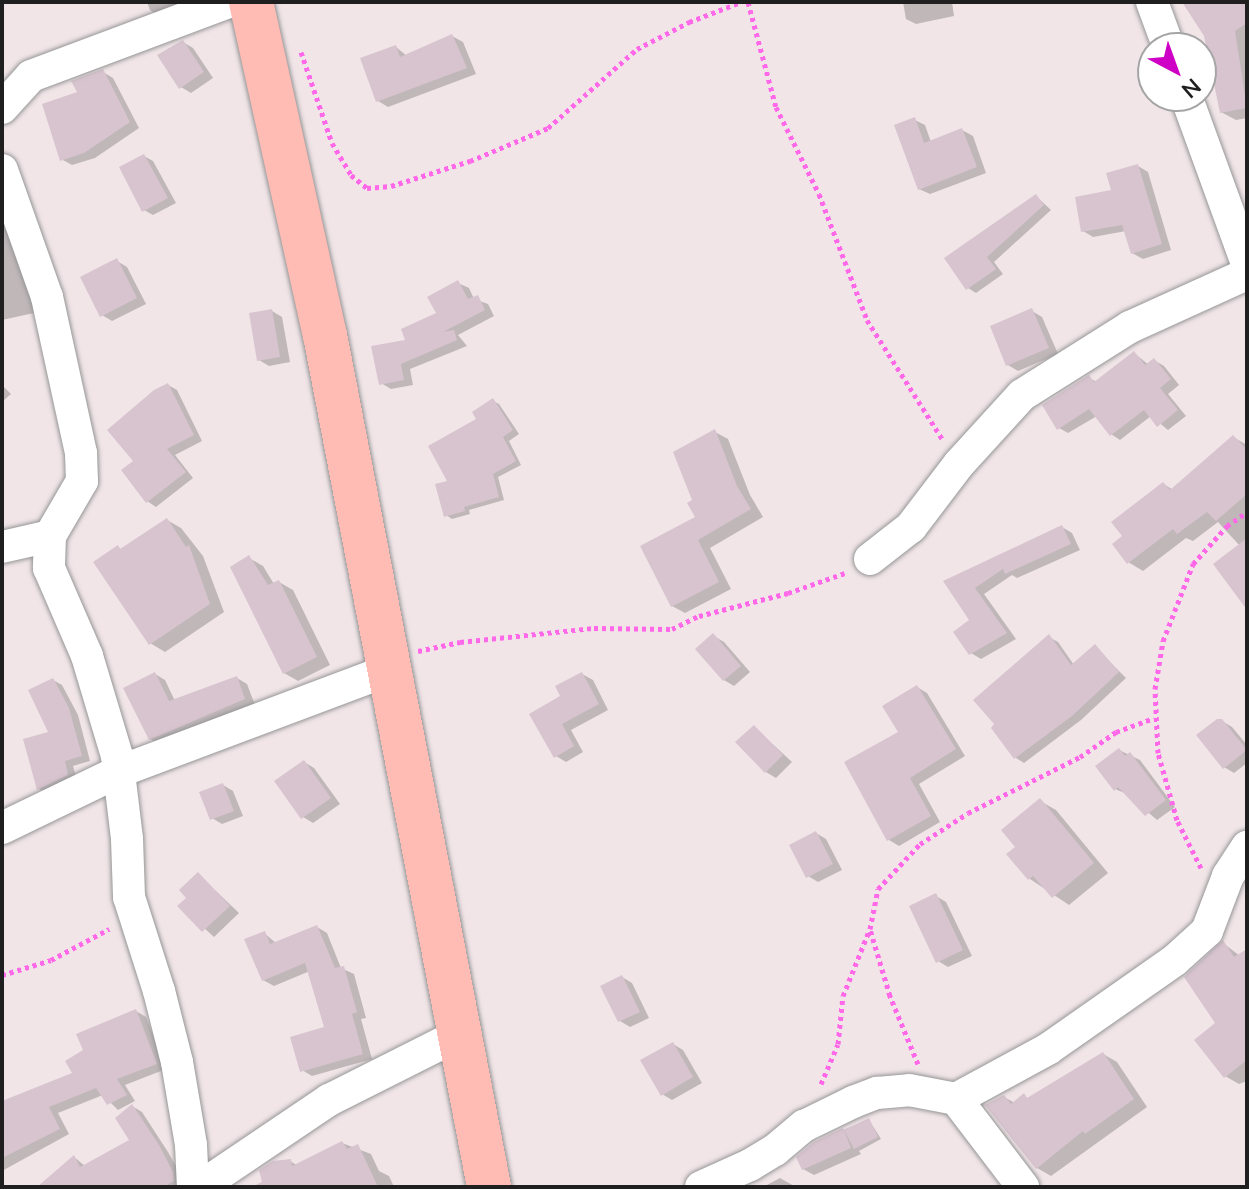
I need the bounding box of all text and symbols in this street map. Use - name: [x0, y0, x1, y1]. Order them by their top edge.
- north arrow: [1137, 32, 1217, 112]
- text: N: [1176, 73, 1207, 105]

